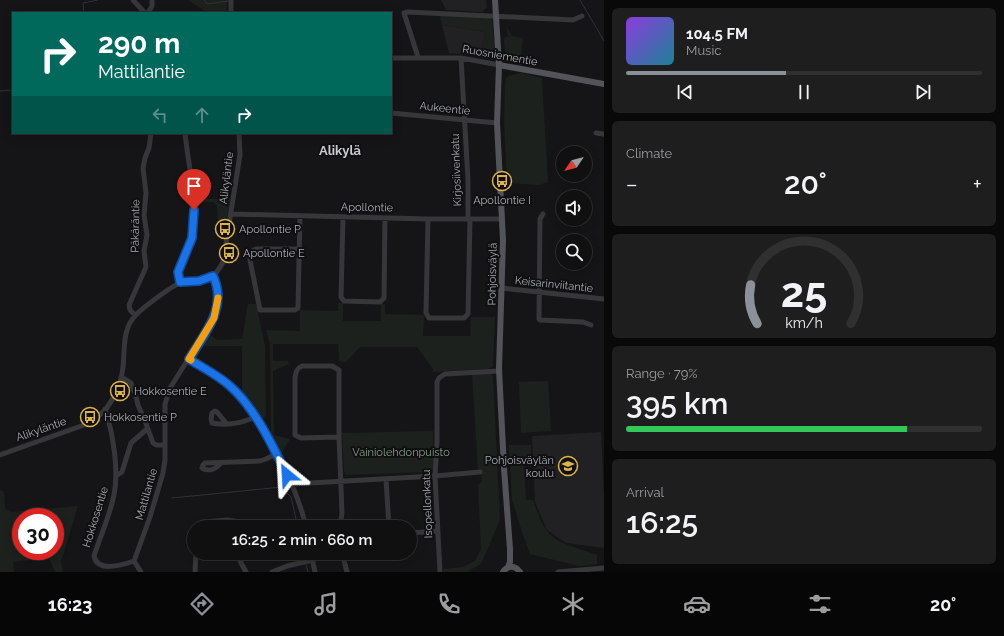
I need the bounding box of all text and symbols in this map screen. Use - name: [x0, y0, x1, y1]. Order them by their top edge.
- text: 104.5 FM: [686, 25, 748, 43]
- text: 290 m: [98, 27, 180, 60]
- icon: right: [32, 28, 84, 80]
- street label: Ruosniementie: [461, 42, 539, 69]
- text: Music: [686, 43, 721, 58]
- text: Mattilantie: [98, 61, 185, 82]
- icon: previous: [674, 81, 696, 103]
- icon: pause: [793, 81, 815, 103]
- icon: next: [912, 81, 934, 103]
- street label: Aukeentie: [419, 99, 472, 118]
- icon: left: [149, 104, 171, 126]
- icon: ahead: [191, 104, 213, 126]
- icon: right: [233, 104, 255, 126]
- street label: Kirjosiivenkatu: [449, 133, 464, 207]
- district label: Alikylä: [319, 143, 362, 158]
- north arrow: [556, 146, 592, 182]
- map controls: [556, 146, 592, 270]
- text: Climate: [626, 146, 672, 161]
- street label: Alikyläntie: [217, 151, 236, 205]
- text: 20°: [784, 166, 827, 201]
- pin: [177, 169, 211, 210]
- bus stop icon: Apollontie I: [491, 170, 513, 192]
- text: −: [626, 171, 638, 197]
- text: +: [973, 171, 982, 197]
- icon: arrive: [183, 175, 205, 197]
- button: sound: [556, 190, 592, 226]
- place label: Apollontie I: [473, 194, 531, 207]
- street label: Päkäräntie: [129, 199, 142, 253]
- street label: Apollontie: [341, 201, 394, 214]
- bus stop icon: Apollontie P: [214, 218, 236, 240]
- place label: Apollontie P: [239, 223, 301, 236]
- button: search: [556, 234, 592, 270]
- bus stop icon: Apollontie E: [218, 242, 240, 264]
- street label: Pohjoisväylä: [485, 242, 500, 306]
- place label: Apollontie E: [243, 247, 305, 260]
- text: 25: [781, 268, 827, 317]
- street label: Keisarinviitantie: [514, 274, 594, 295]
- text: km/h: [785, 315, 823, 331]
- text: Range · 79%: [626, 366, 698, 381]
- bus stop icon: Hokkosentie E: [109, 380, 131, 402]
- place label: Hokkosentie E: [134, 385, 207, 398]
- text: 395 km: [626, 386, 728, 421]
- bus stop icon: Hokkosentie P: [79, 406, 101, 428]
- place label: Hokkosentie P: [104, 411, 177, 424]
- street label: Alikyläntie: [14, 415, 69, 444]
- park label: Vainiolehdonpuisto: [352, 446, 450, 459]
- position arrow: [266, 454, 308, 496]
- place label: Pohjoisväylän koulu: [485, 454, 554, 480]
- school or university icon: Pohjoisväylän koulu: [557, 455, 579, 477]
- street label: Mattilantie: [133, 466, 160, 522]
- street label: Isopellonkatu: [420, 469, 435, 539]
- street label: Hokkosentie: [80, 485, 111, 549]
- text: Arrival: [626, 485, 664, 500]
- text: 16:25: [626, 505, 698, 540]
- speed limit sign: 30: [12, 508, 64, 560]
- text: 16:25 · 2 min · 660 m: [232, 531, 372, 549]
- icon: directions: [188, 590, 216, 618]
- icon: music: [312, 590, 340, 618]
- icon: phone: [435, 590, 463, 618]
- icon: climate: [559, 590, 587, 618]
- icon: car: [683, 590, 711, 618]
- icon: filters: [806, 590, 834, 618]
- text: 16:23: [48, 594, 92, 615]
- text: 20°: [930, 594, 956, 615]

